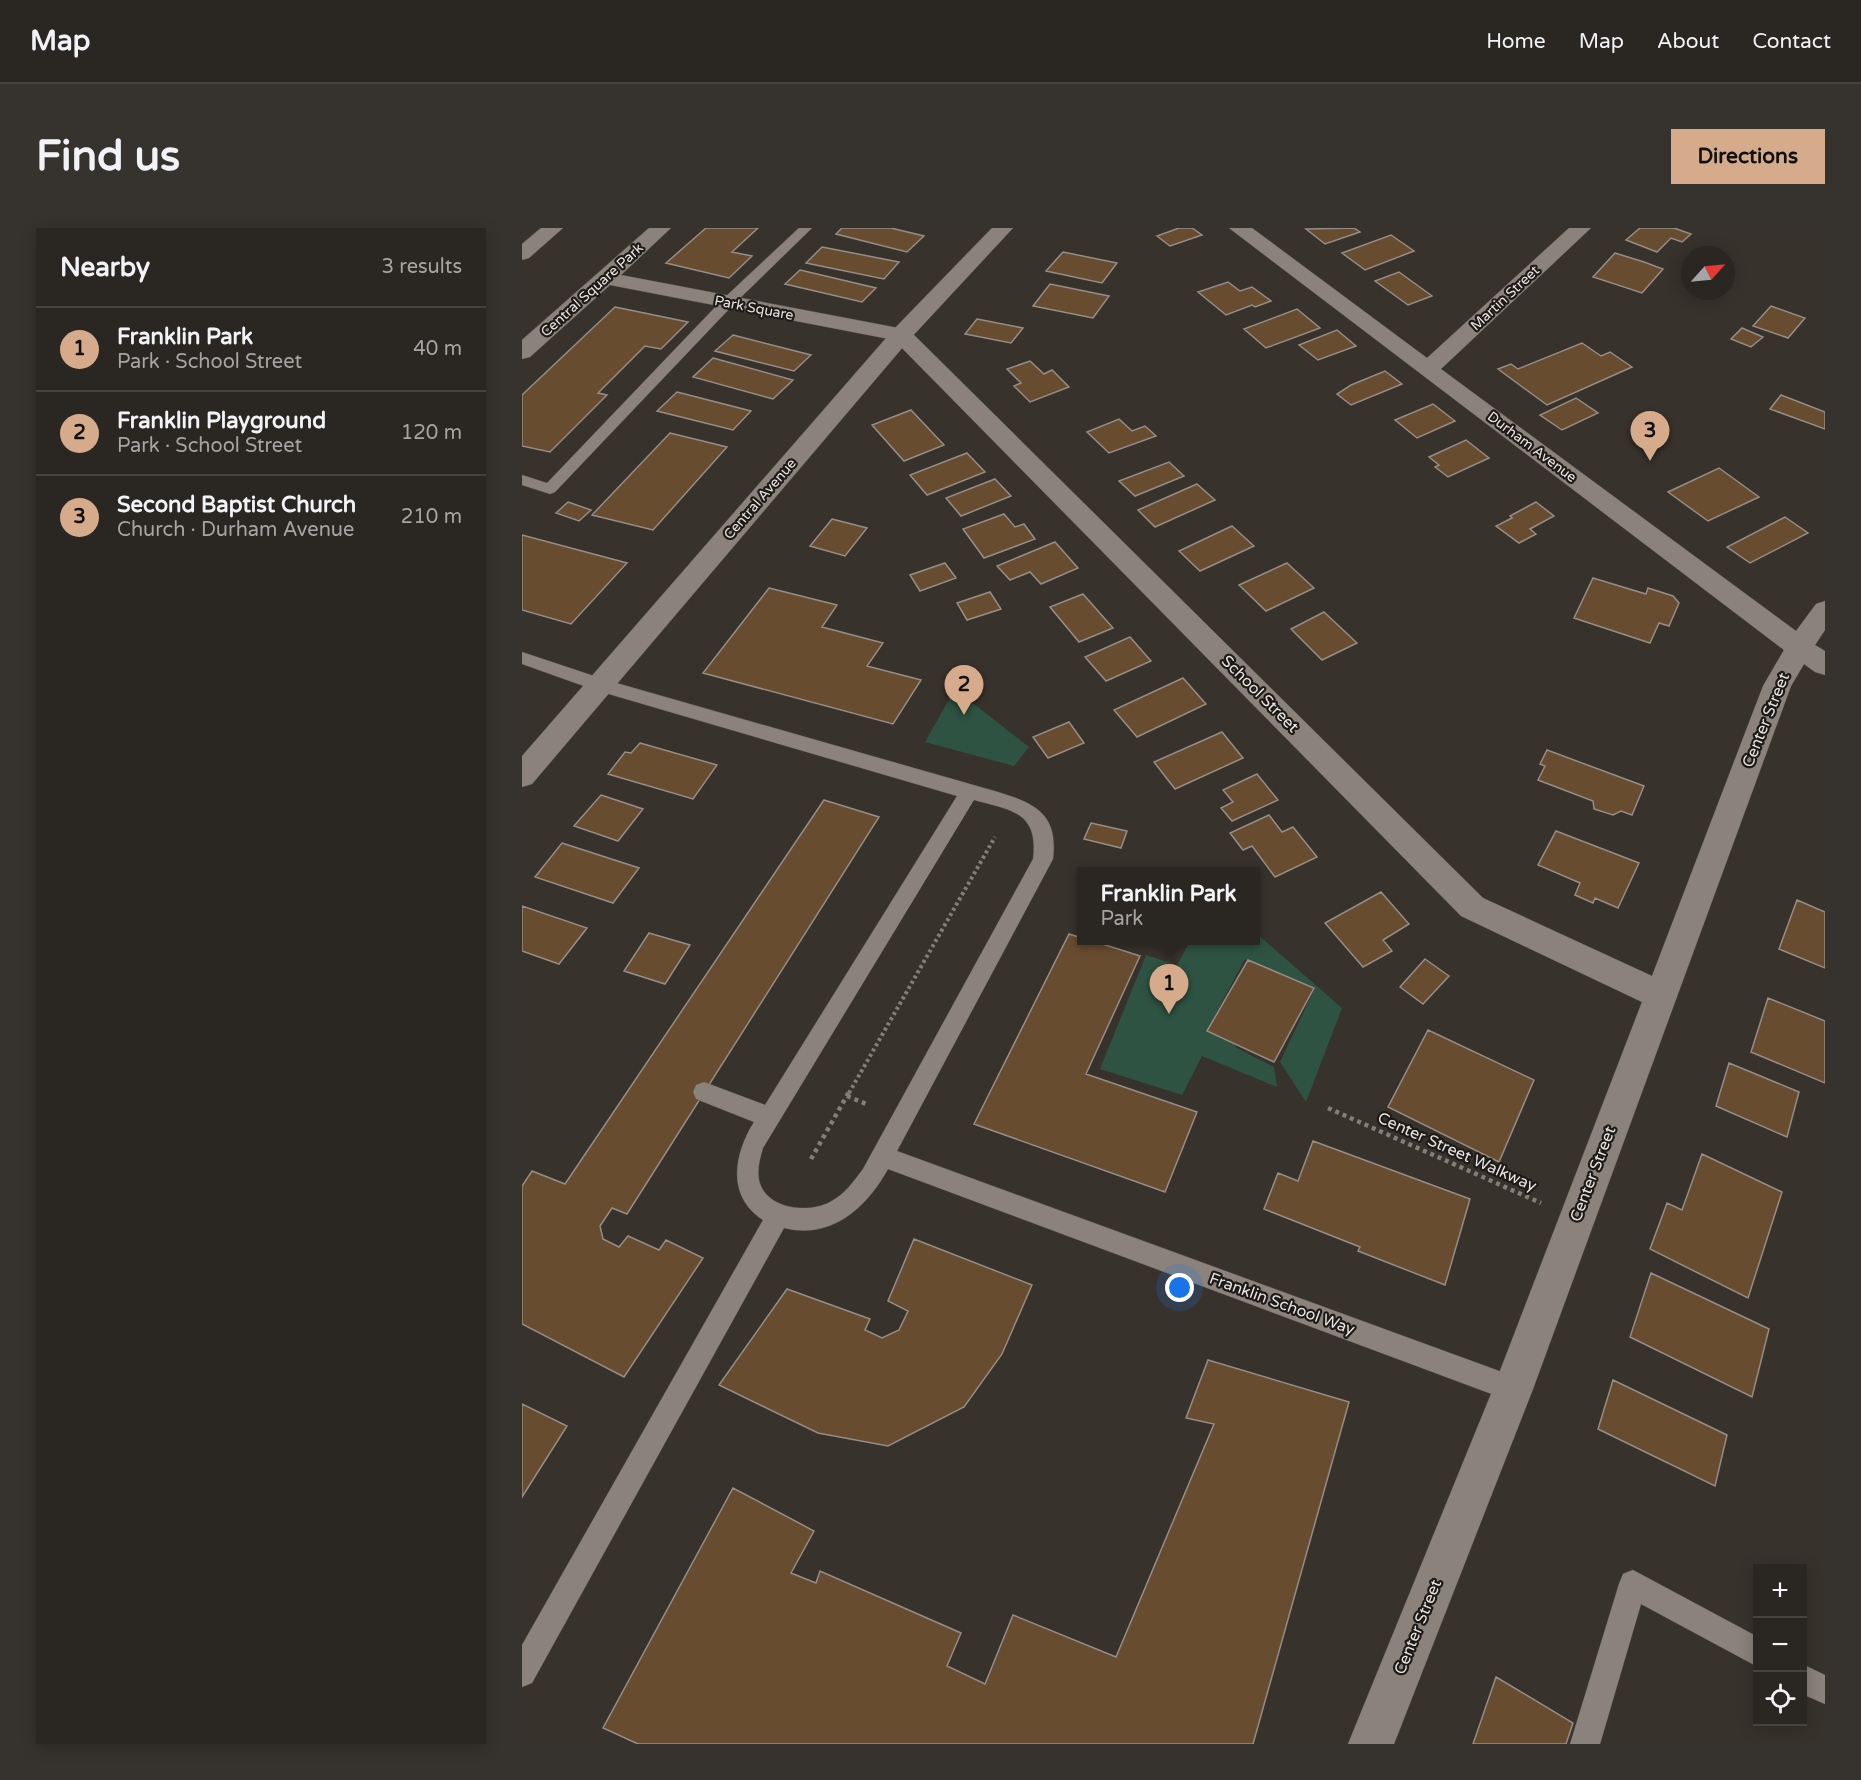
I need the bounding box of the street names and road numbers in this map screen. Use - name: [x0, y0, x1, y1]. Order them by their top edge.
- street label: Central Square Park: [537, 239, 647, 340]
- street label: Martin Street: [1467, 261, 1543, 334]
- street label: Park Square: [713, 292, 795, 324]
- street label: Durham Avenue: [1484, 408, 1580, 486]
- street label: Central Avenue: [720, 455, 800, 543]
- street label: School Street: [1217, 651, 1303, 737]
- street label: Center Street: [1738, 670, 1794, 770]
- street label: Center Street Walkway: [1374, 1108, 1540, 1196]
- street label: Center Street: [1566, 1123, 1620, 1225]
- street label: Franklin School Way: [1206, 1268, 1358, 1340]
- street label: Center Street: [1390, 1577, 1446, 1677]

